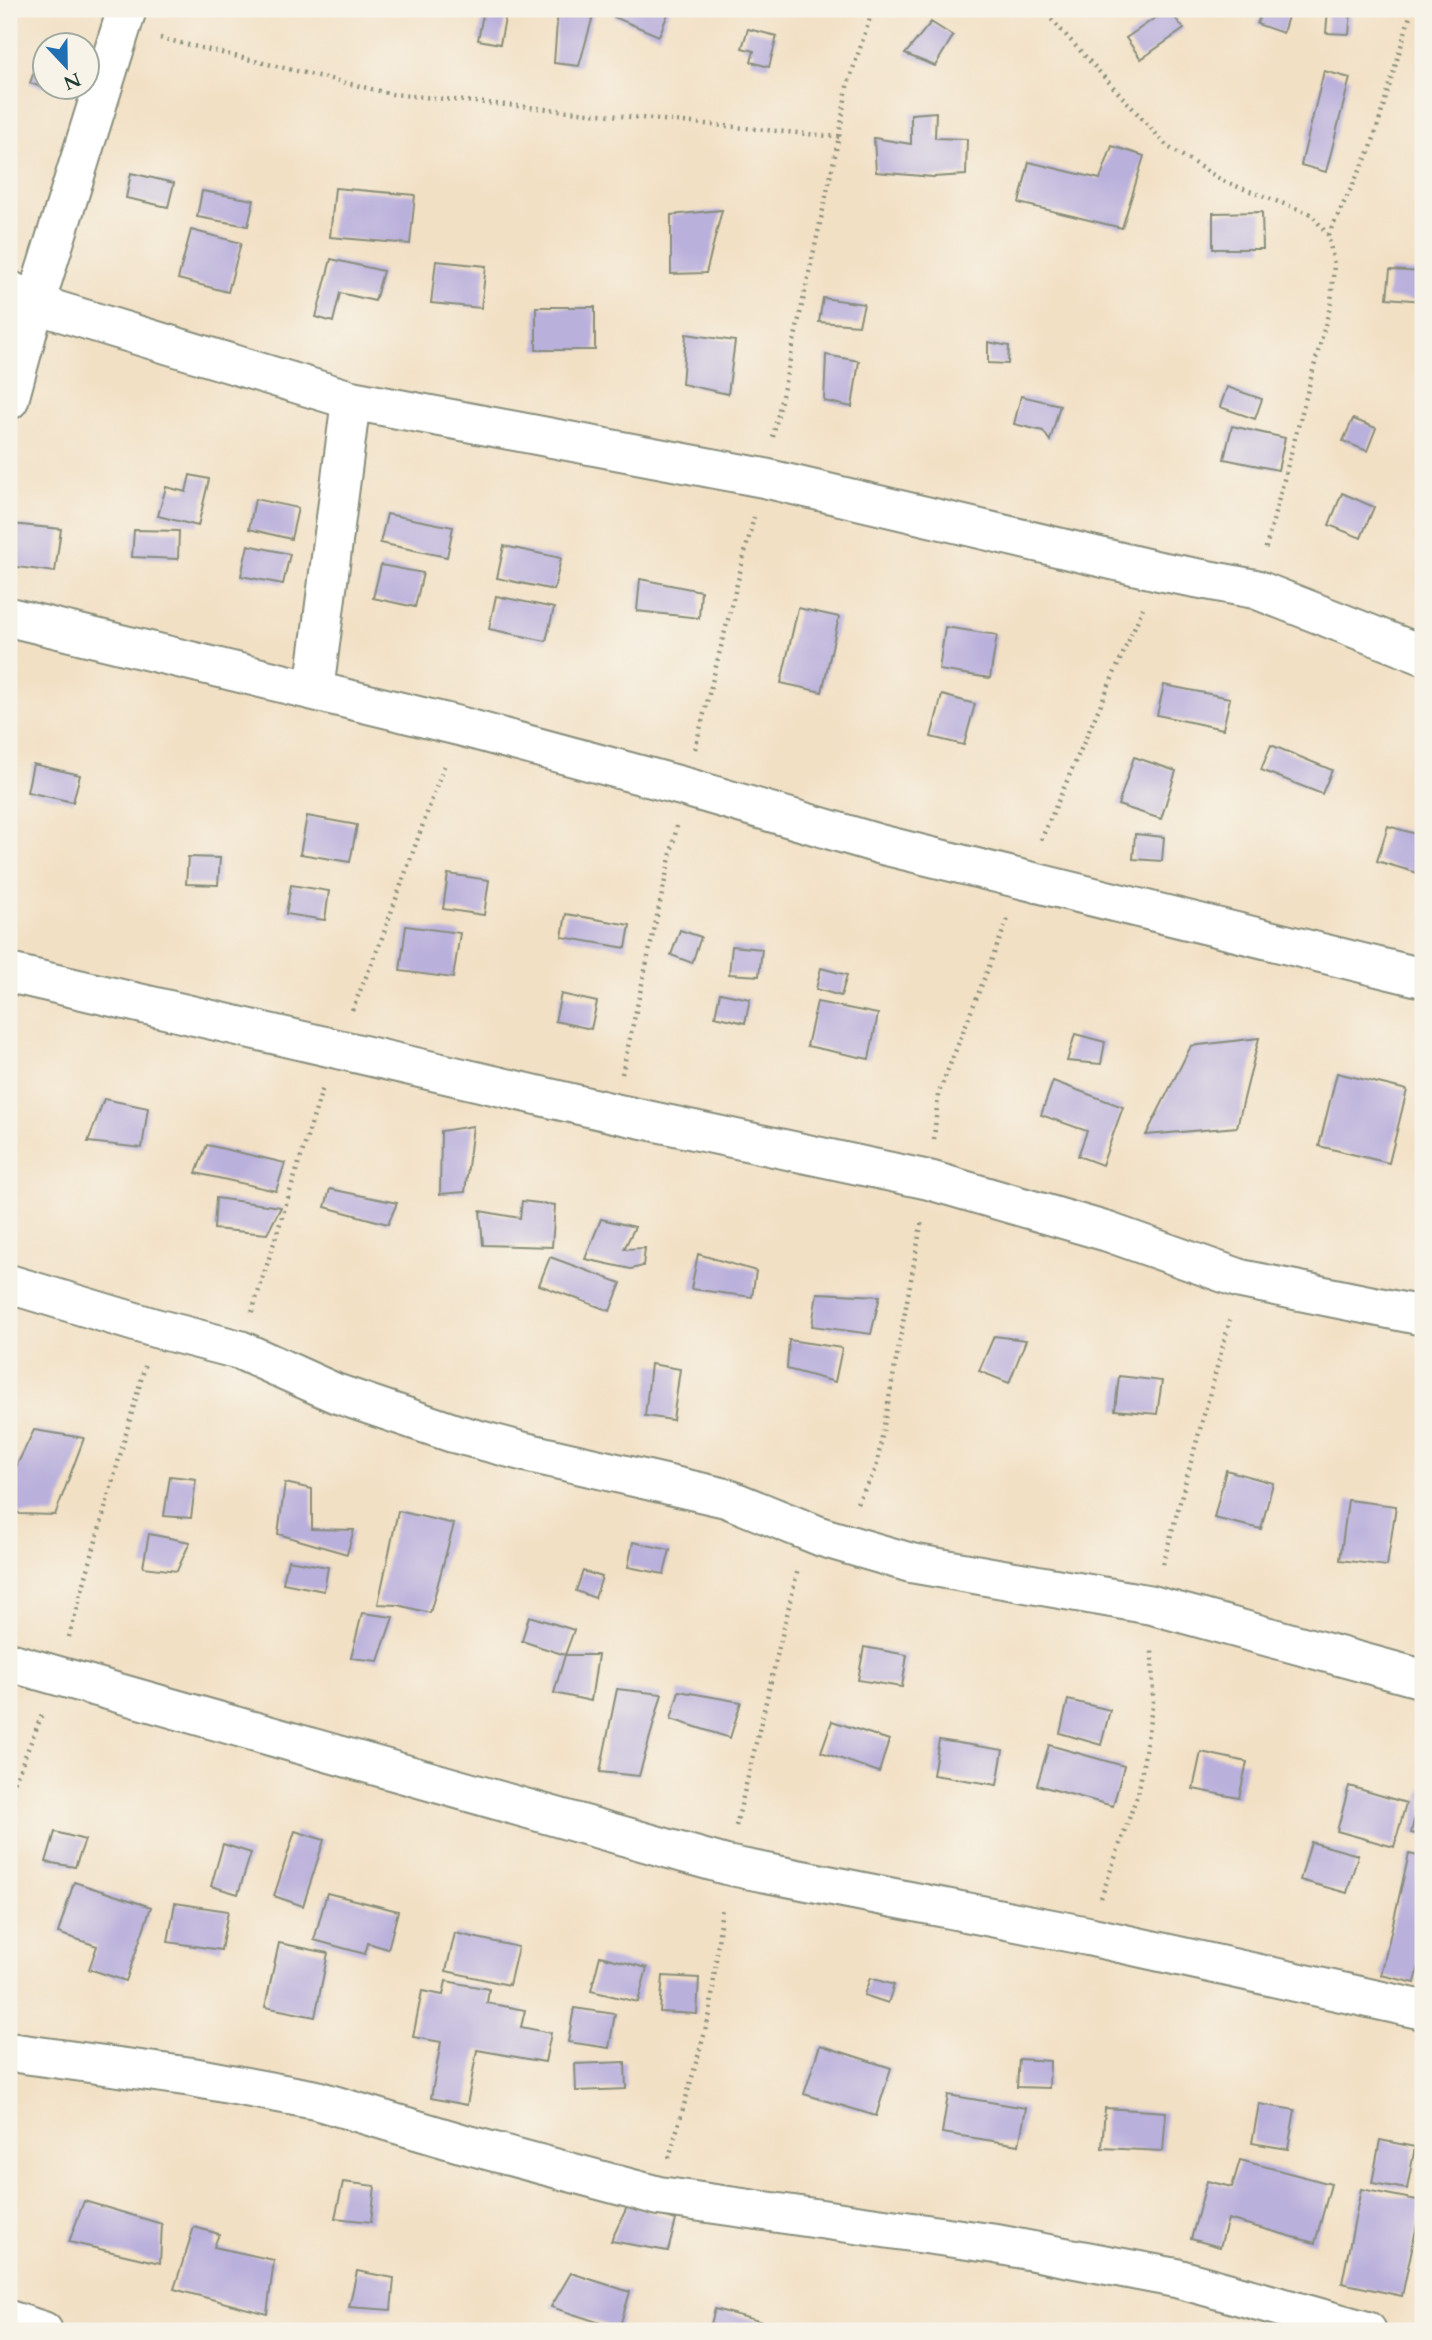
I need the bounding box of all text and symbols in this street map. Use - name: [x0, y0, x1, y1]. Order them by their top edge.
- north arrow: [32, 32, 102, 102]
- text: N: [59, 66, 85, 96]

